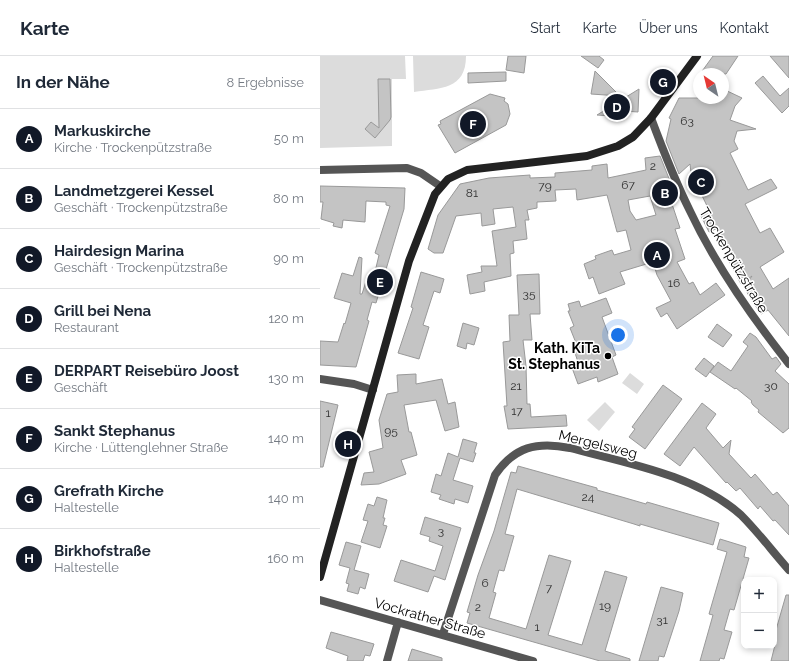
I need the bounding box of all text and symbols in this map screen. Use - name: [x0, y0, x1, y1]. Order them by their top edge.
- text: Karte: [20, 17, 69, 39]
- text: Start: [530, 20, 560, 36]
- text: Karte: [582, 20, 617, 36]
- text: Über uns: [639, 20, 698, 36]
- text: Kontakt: [720, 20, 769, 36]
- pin: G: [650, 67, 676, 97]
- north arrow: [693, 68, 729, 104]
- text: In der Nähe: [16, 72, 110, 92]
- text: 8 Ergebnisse: [226, 75, 304, 90]
- pin: D: [604, 92, 630, 122]
- pin: F: [460, 109, 486, 139]
- house number: 63: [680, 114, 694, 128]
- text: Markuskirche: [54, 122, 151, 140]
- text: A: [25, 131, 33, 146]
- text: 50 m: [274, 131, 304, 146]
- text: Kirche · Trockenpützstraße: [54, 140, 212, 155]
- house number: 2: [650, 159, 656, 173]
- pin: C: [688, 167, 714, 197]
- house number: 67: [621, 178, 635, 192]
- pin: B: [652, 178, 678, 208]
- house number: 79: [538, 179, 552, 193]
- text: Landmetzgerei Kessel: [54, 182, 214, 200]
- house number: 81: [466, 186, 478, 200]
- text: B: [25, 191, 33, 206]
- text: 80 m: [273, 191, 304, 206]
- text: Geschäft · Trockenpützstraße: [54, 200, 228, 215]
- street label: Trockenpützstraße: [696, 205, 772, 315]
- pin: A: [644, 240, 670, 270]
- text: Hairdesign Marina: [54, 242, 184, 260]
- text: C: [25, 251, 33, 266]
- text: 90 m: [273, 251, 304, 266]
- text: Geschäft · Trockenpützstraße: [54, 260, 228, 275]
- pin: E: [367, 267, 393, 297]
- house number: 16: [668, 276, 680, 290]
- house number: 35: [523, 287, 536, 301]
- text: Grill bei Nena: [54, 302, 151, 320]
- text: D: [24, 311, 34, 326]
- text: 120 m: [268, 311, 304, 326]
- text: Restaurant: [54, 320, 119, 335]
- your location: [608, 325, 628, 345]
- place label: Kath. KiTa St. Stephanus: [508, 340, 600, 372]
- marker: Kath. KiTa St. Stephanus: [603, 351, 613, 361]
- text: DERPART Reisebüro Joost: [54, 362, 239, 380]
- text: E: [25, 371, 33, 386]
- text: 130 m: [268, 371, 304, 386]
- house number: 21: [510, 379, 522, 393]
- house number: 30: [764, 379, 778, 393]
- text: Geschäft: [54, 380, 108, 395]
- house number: 17: [511, 404, 523, 418]
- house number: 1: [325, 406, 331, 420]
- text: Sankt Stephanus: [54, 422, 175, 440]
- house number: 95: [384, 424, 398, 438]
- street label: Mergelsweg: [557, 427, 639, 461]
- pin: H: [335, 429, 361, 459]
- text: F: [25, 431, 33, 446]
- text: 140 m: [268, 431, 304, 446]
- text: Kirche · Lüttenglehner Straße: [54, 440, 228, 455]
- text: Grefrath Kirche: [54, 482, 164, 500]
- house number: 24: [582, 490, 595, 504]
- text: G: [24, 491, 34, 506]
- text: 140 m: [268, 491, 304, 506]
- text: Haltestelle: [54, 500, 119, 515]
- house number: 3: [438, 524, 444, 538]
- text: Birkhofstraße: [54, 542, 151, 560]
- text: H: [24, 551, 34, 566]
- text: 160 m: [267, 551, 304, 566]
- text: Haltestelle: [54, 560, 119, 575]
- house number: 6: [481, 576, 489, 590]
- map controls: [741, 577, 777, 649]
- button: +: [741, 577, 777, 613]
- house number: 7: [546, 581, 553, 595]
- street label: Vockrather Straße: [372, 594, 488, 642]
- house number: 19: [599, 599, 611, 613]
- house number: 2: [475, 600, 481, 614]
- house number: 31: [656, 613, 668, 627]
- button: −: [741, 613, 777, 649]
- house number: 1: [534, 620, 540, 634]

